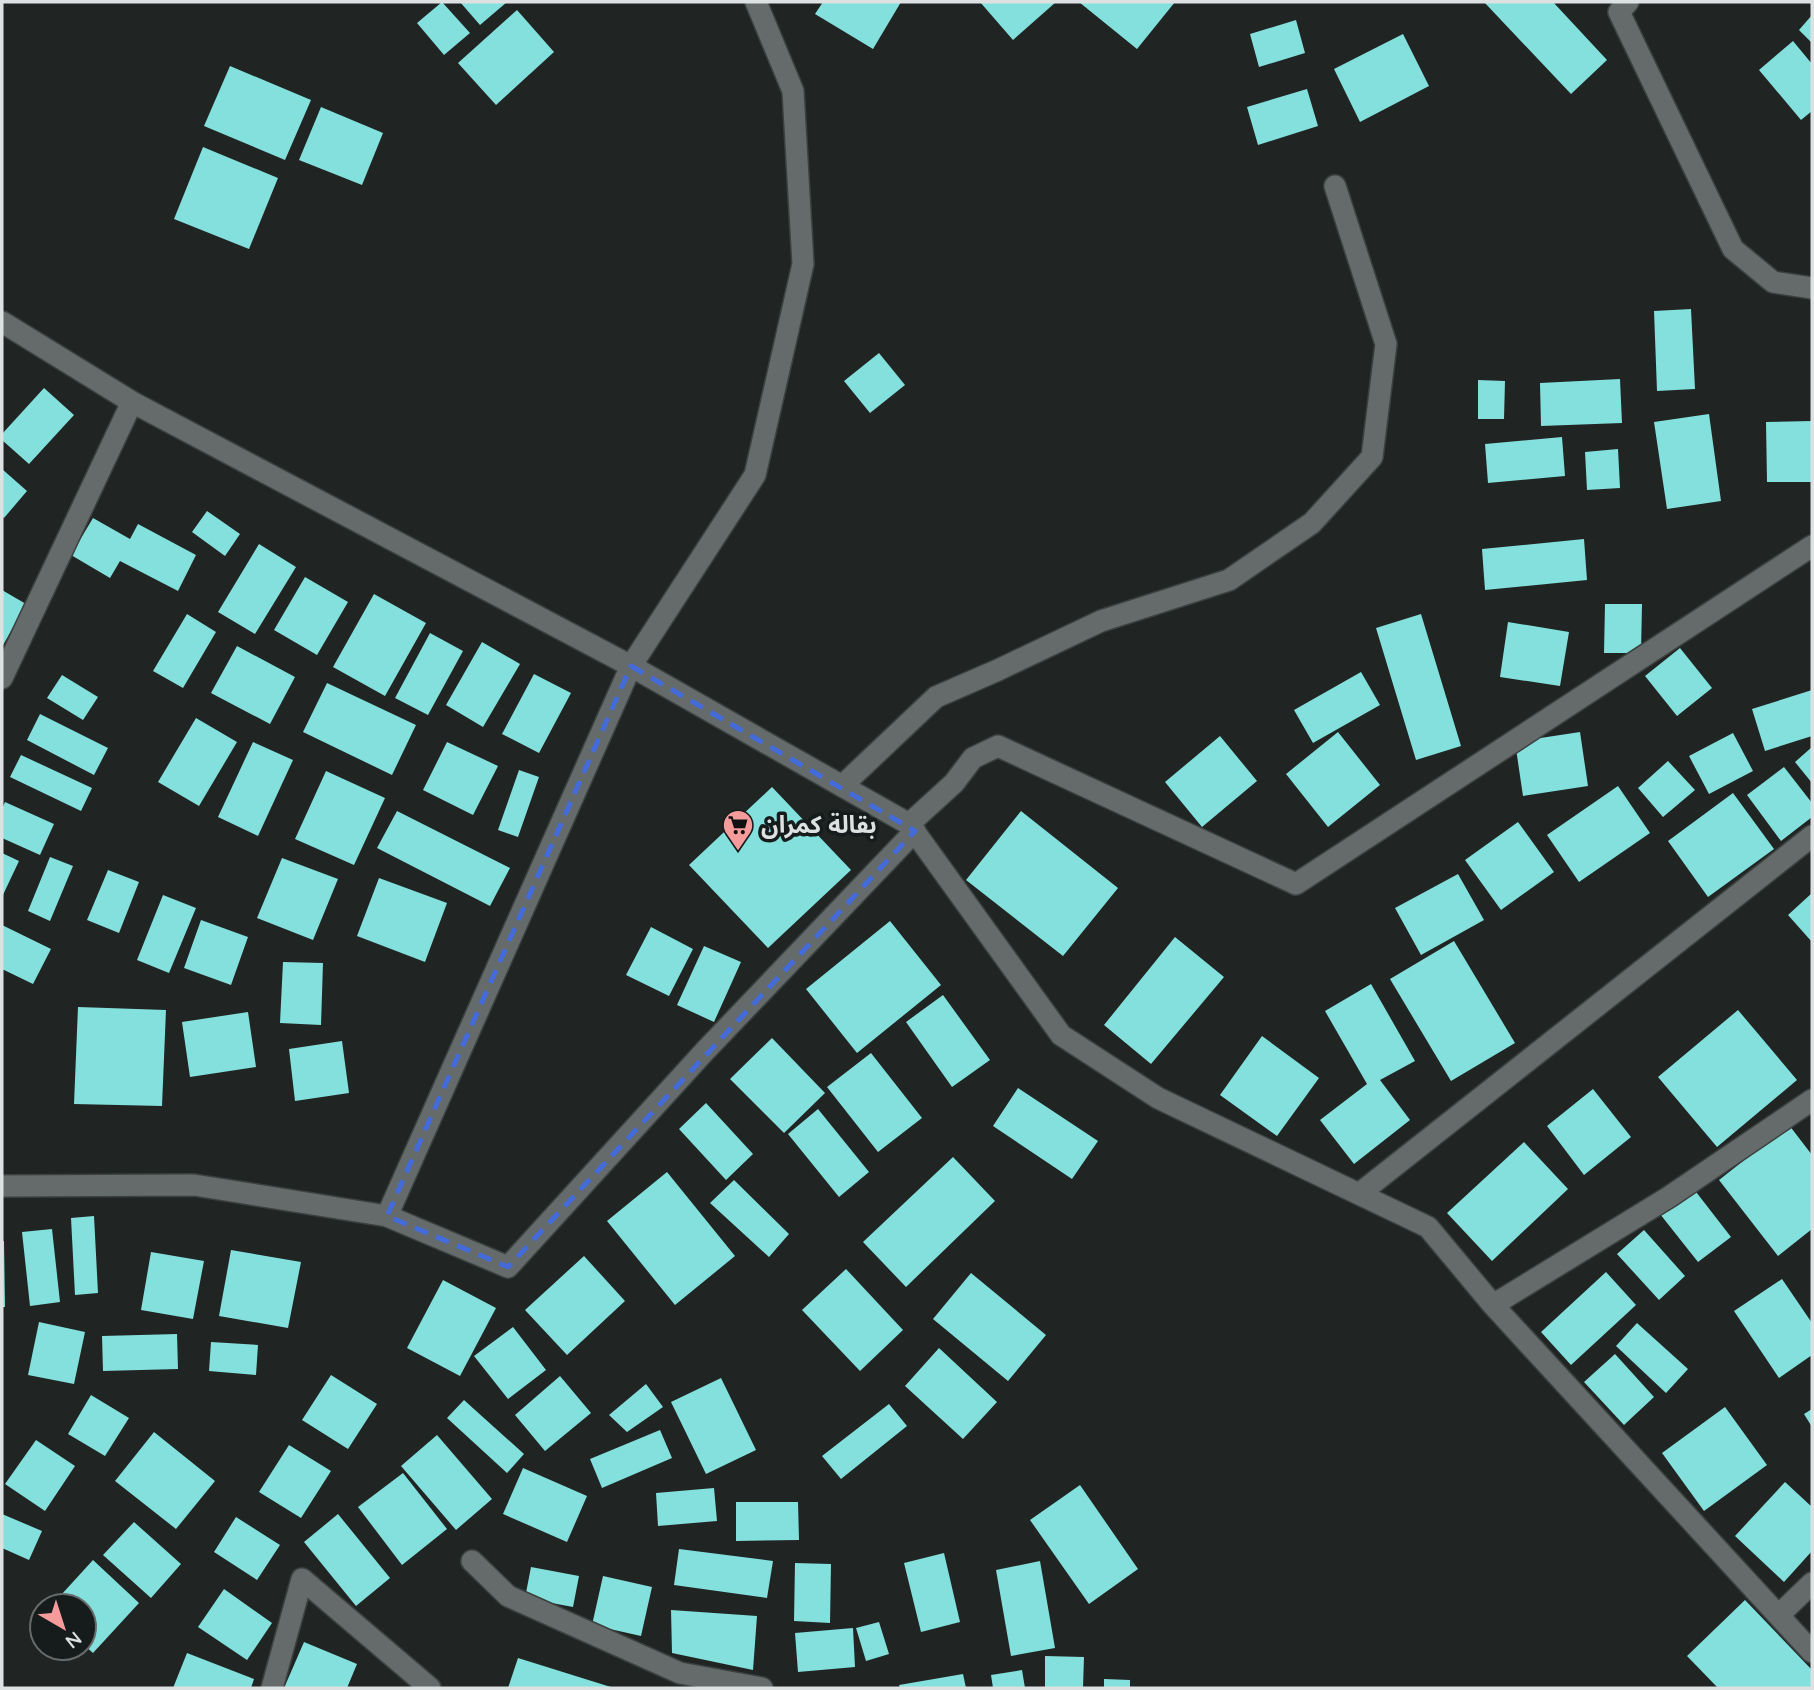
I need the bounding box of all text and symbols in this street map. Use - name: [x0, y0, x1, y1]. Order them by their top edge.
- supermarket icon: بقالة كمران: [721, 808, 755, 852]
- place label: بقالة كمران: [761, 809, 877, 839]
- north arrow: [28, 1592, 98, 1662]
- text: N: [61, 1626, 87, 1654]

